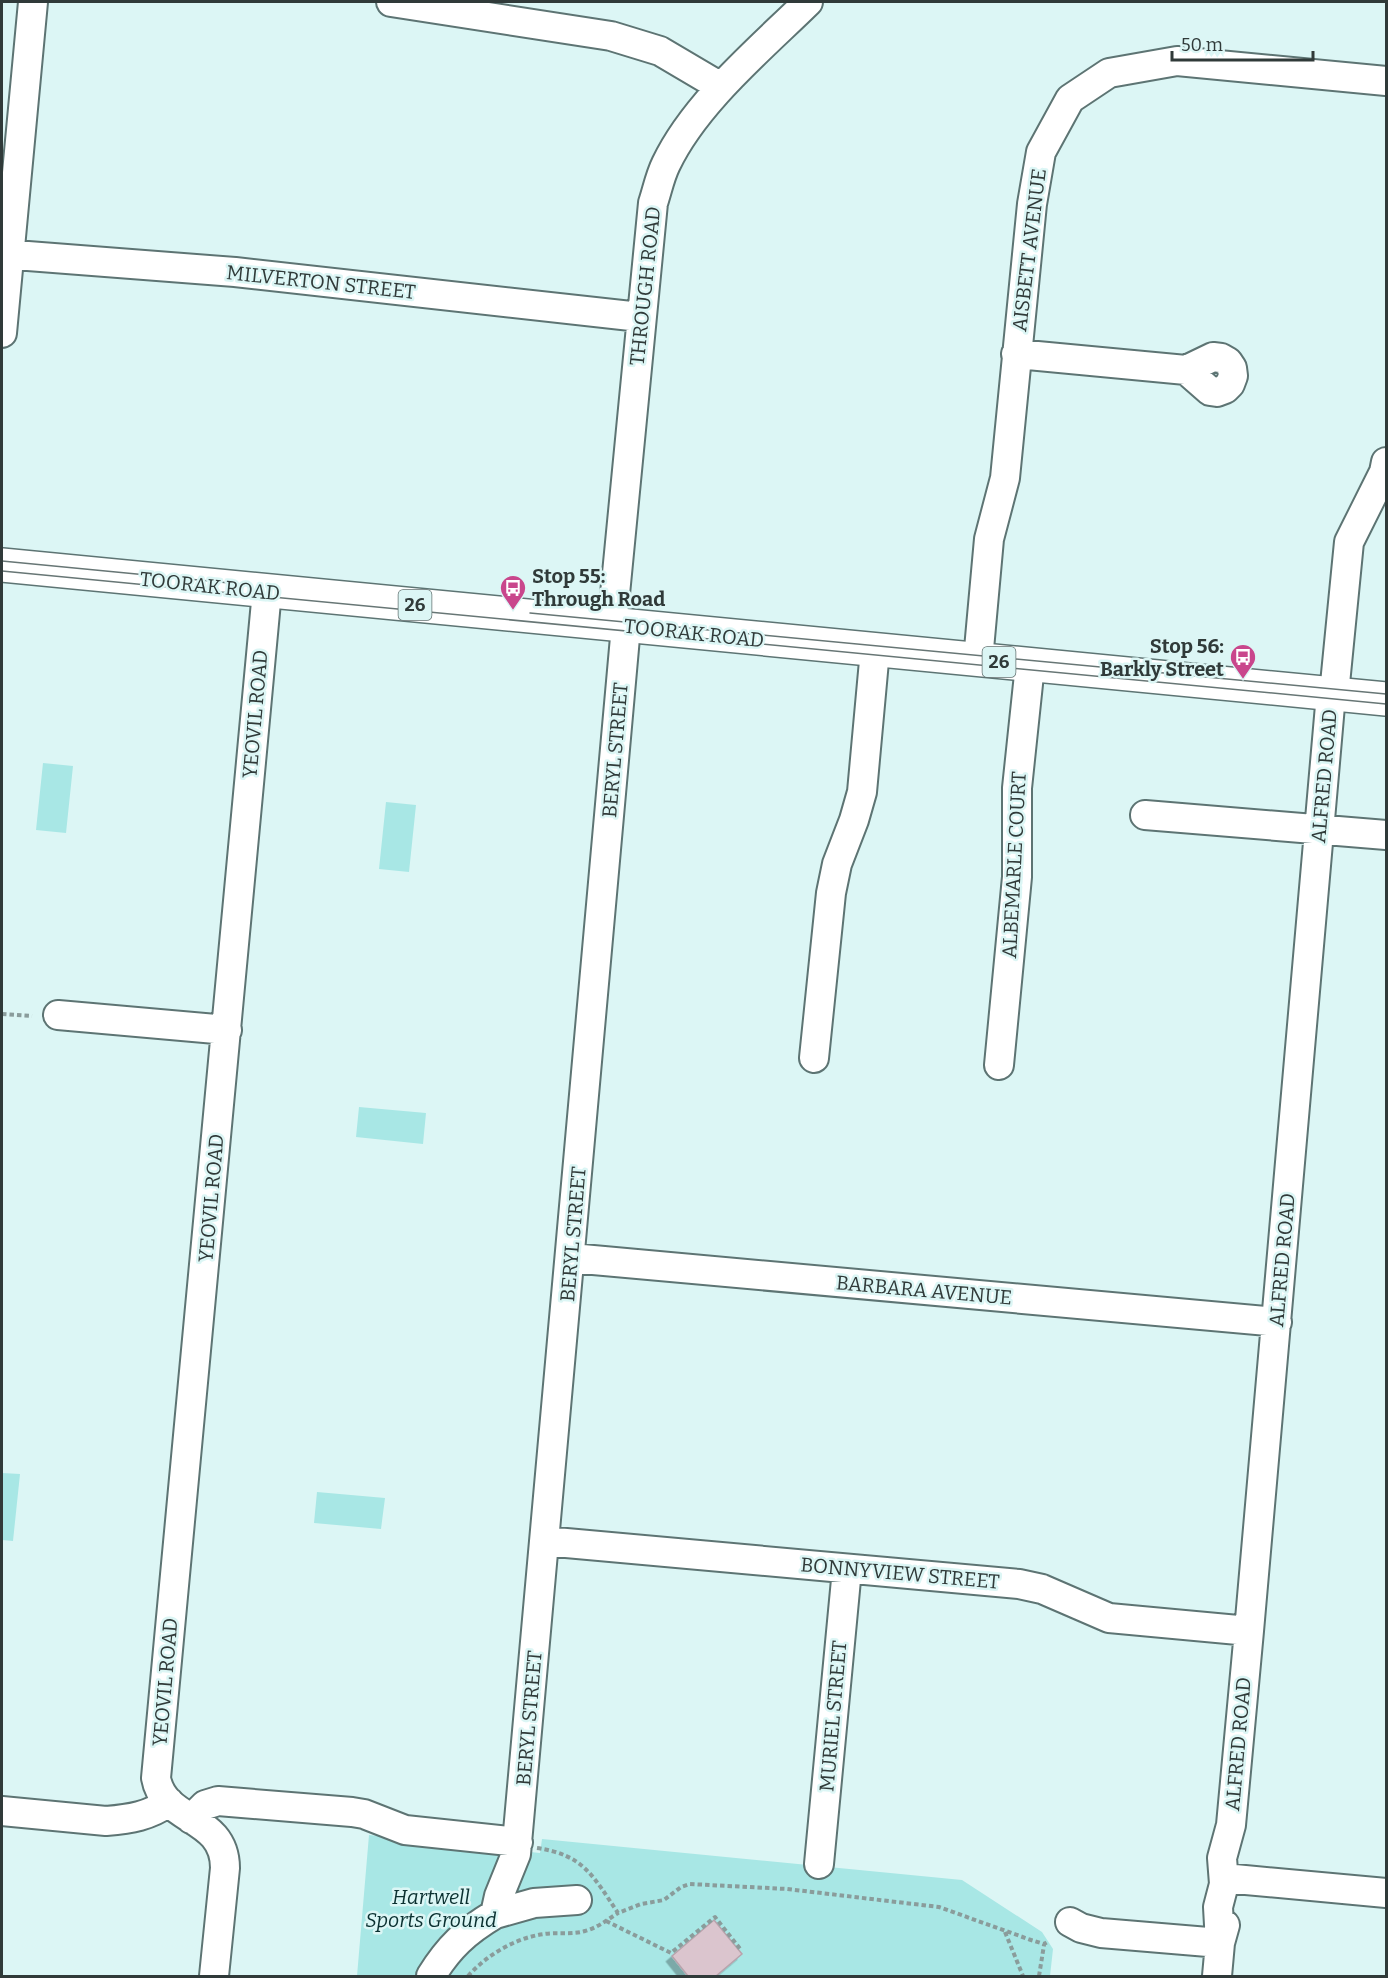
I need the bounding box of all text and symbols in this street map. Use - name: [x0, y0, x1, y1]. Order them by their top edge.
- scale bar: [1172, 24, 1313, 62]
- text: 50 m: [1181, 34, 1223, 56]
- street label: AISBETT AVENUE: [1007, 167, 1051, 333]
- street label: THROUGH ROAD: [625, 205, 665, 367]
- street label: MILVERTON STREET: [225, 260, 417, 304]
- place label: Stop 55: Through Road: [532, 564, 665, 611]
- street label: TOORAK ROAD: [139, 567, 281, 605]
- bus stop icon: Stop 55: Through Road: [498, 573, 528, 611]
- road number: 26: [398, 590, 432, 620]
- street label: TOORAK ROAD: [623, 614, 765, 652]
- place label: Stop 56: Barkly Street: [1100, 634, 1224, 681]
- bus stop icon: Stop 56: Barkly Street: [1228, 642, 1258, 680]
- road number: 26: [982, 647, 1016, 677]
- street label: YEOVIL ROAD: [237, 649, 273, 779]
- street label: BERYL STREET: [597, 681, 633, 819]
- street label: ALFRED ROAD: [1306, 708, 1342, 844]
- street label: ALBEMARLE COURT: [997, 771, 1031, 959]
- street label: YEOVIL ROAD: [193, 1133, 229, 1263]
- street label: BERYL STREET: [555, 1165, 591, 1303]
- street label: ALFRED ROAD: [1264, 1192, 1300, 1328]
- street label: BARBARA AVENUE: [835, 1270, 1013, 1310]
- street label: BONNYVIEW STREET: [800, 1552, 1001, 1594]
- street label: YEOVIL ROAD: [147, 1617, 183, 1747]
- street label: MURIEL STREET: [814, 1639, 852, 1793]
- street label: BERYL STREET: [511, 1649, 547, 1787]
- street label: ALFRED ROAD: [1220, 1676, 1256, 1812]
- park label: Hartwell Sports Ground: [365, 1885, 497, 1932]

